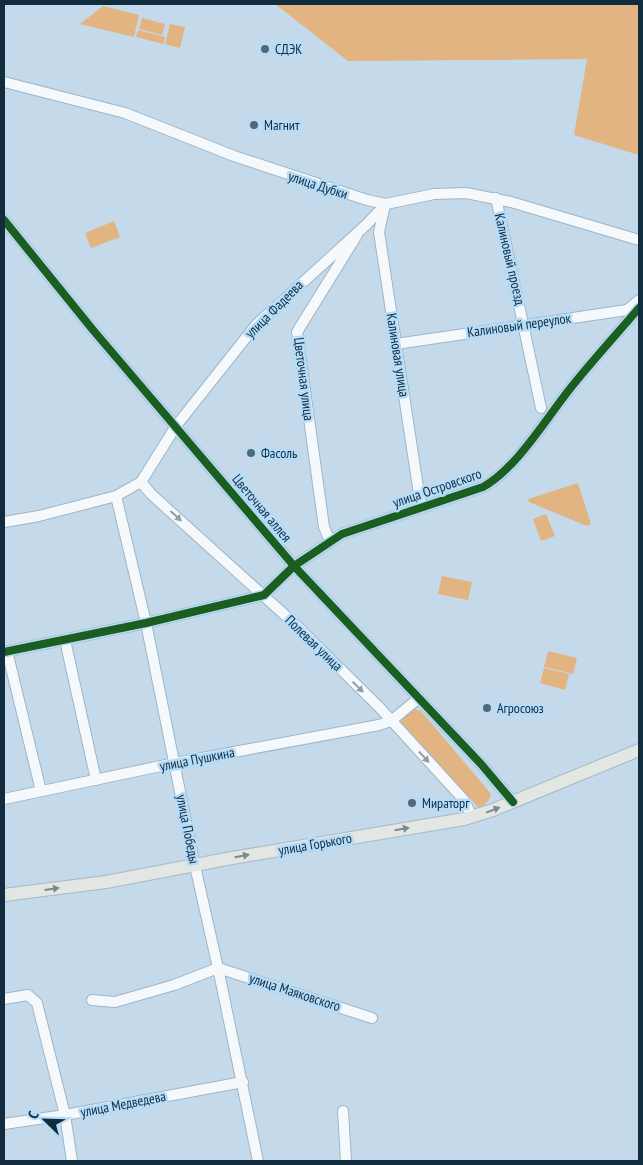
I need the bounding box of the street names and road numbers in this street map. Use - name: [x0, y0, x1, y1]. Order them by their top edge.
- street label: улица Дубки: [286, 167, 350, 203]
- street label: Калиновый проезд: [491, 211, 529, 307]
- street label: улица Фадеева: [241, 276, 307, 342]
- street label: Калиновый переулок: [466, 309, 573, 341]
- street label: Калиновая улица: [382, 312, 414, 398]
- street label: Цветочная улица: [290, 336, 318, 422]
- street label: улица Островского: [390, 464, 484, 512]
- street label: Цветочная аллея: [228, 470, 296, 546]
- street label: Полевая улица: [281, 611, 347, 675]
- street label: улица Пушкина: [158, 743, 236, 775]
- street label: улица Победы: [172, 793, 204, 865]
- street label: улица Горького: [277, 829, 353, 859]
- street label: улица Маяковского: [247, 969, 343, 1015]
- street label: улица Медведева: [79, 1087, 167, 1121]

